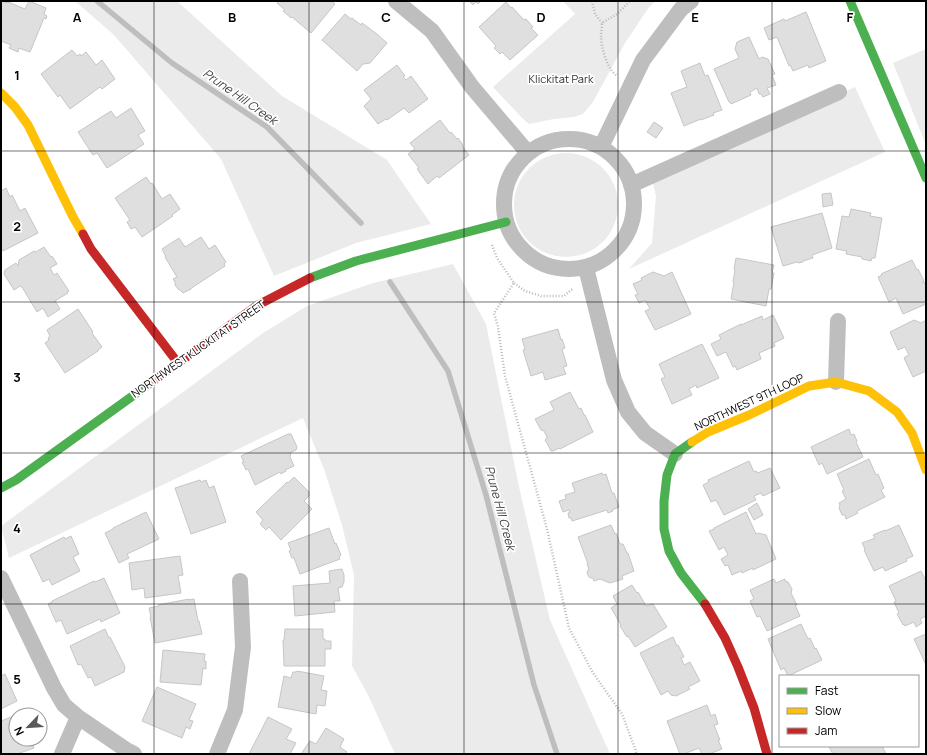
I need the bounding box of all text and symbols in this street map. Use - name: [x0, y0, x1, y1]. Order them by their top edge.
- text: A: [73, 8, 82, 26]
- text: B: [228, 8, 236, 26]
- text: C: [381, 8, 391, 26]
- text: D: [536, 8, 546, 26]
- text: E: [691, 8, 699, 26]
- text: F: [847, 8, 854, 26]
- water label: Prune Hill Creek: [200, 65, 282, 130]
- text: 1: [14, 66, 20, 84]
- park label: Klickitat Park: [529, 71, 594, 86]
- text: 2: [13, 217, 21, 235]
- street label: NORTHWEST KLICKITAT STREET: [128, 296, 268, 401]
- text: 3: [13, 368, 21, 386]
- street label: NORTHWEST 9TH LOOP: [692, 369, 806, 434]
- water label: Prune Hill Creek: [481, 464, 520, 554]
- text: 4: [13, 519, 21, 537]
- text: 5: [13, 670, 21, 688]
- legend: [779, 675, 919, 747]
- text: Fast: [815, 682, 839, 699]
- text: Slow: [815, 702, 841, 719]
- north arrow: [8, 707, 48, 747]
- text: Jam: [815, 722, 837, 739]
- text: N: [10, 725, 27, 738]

